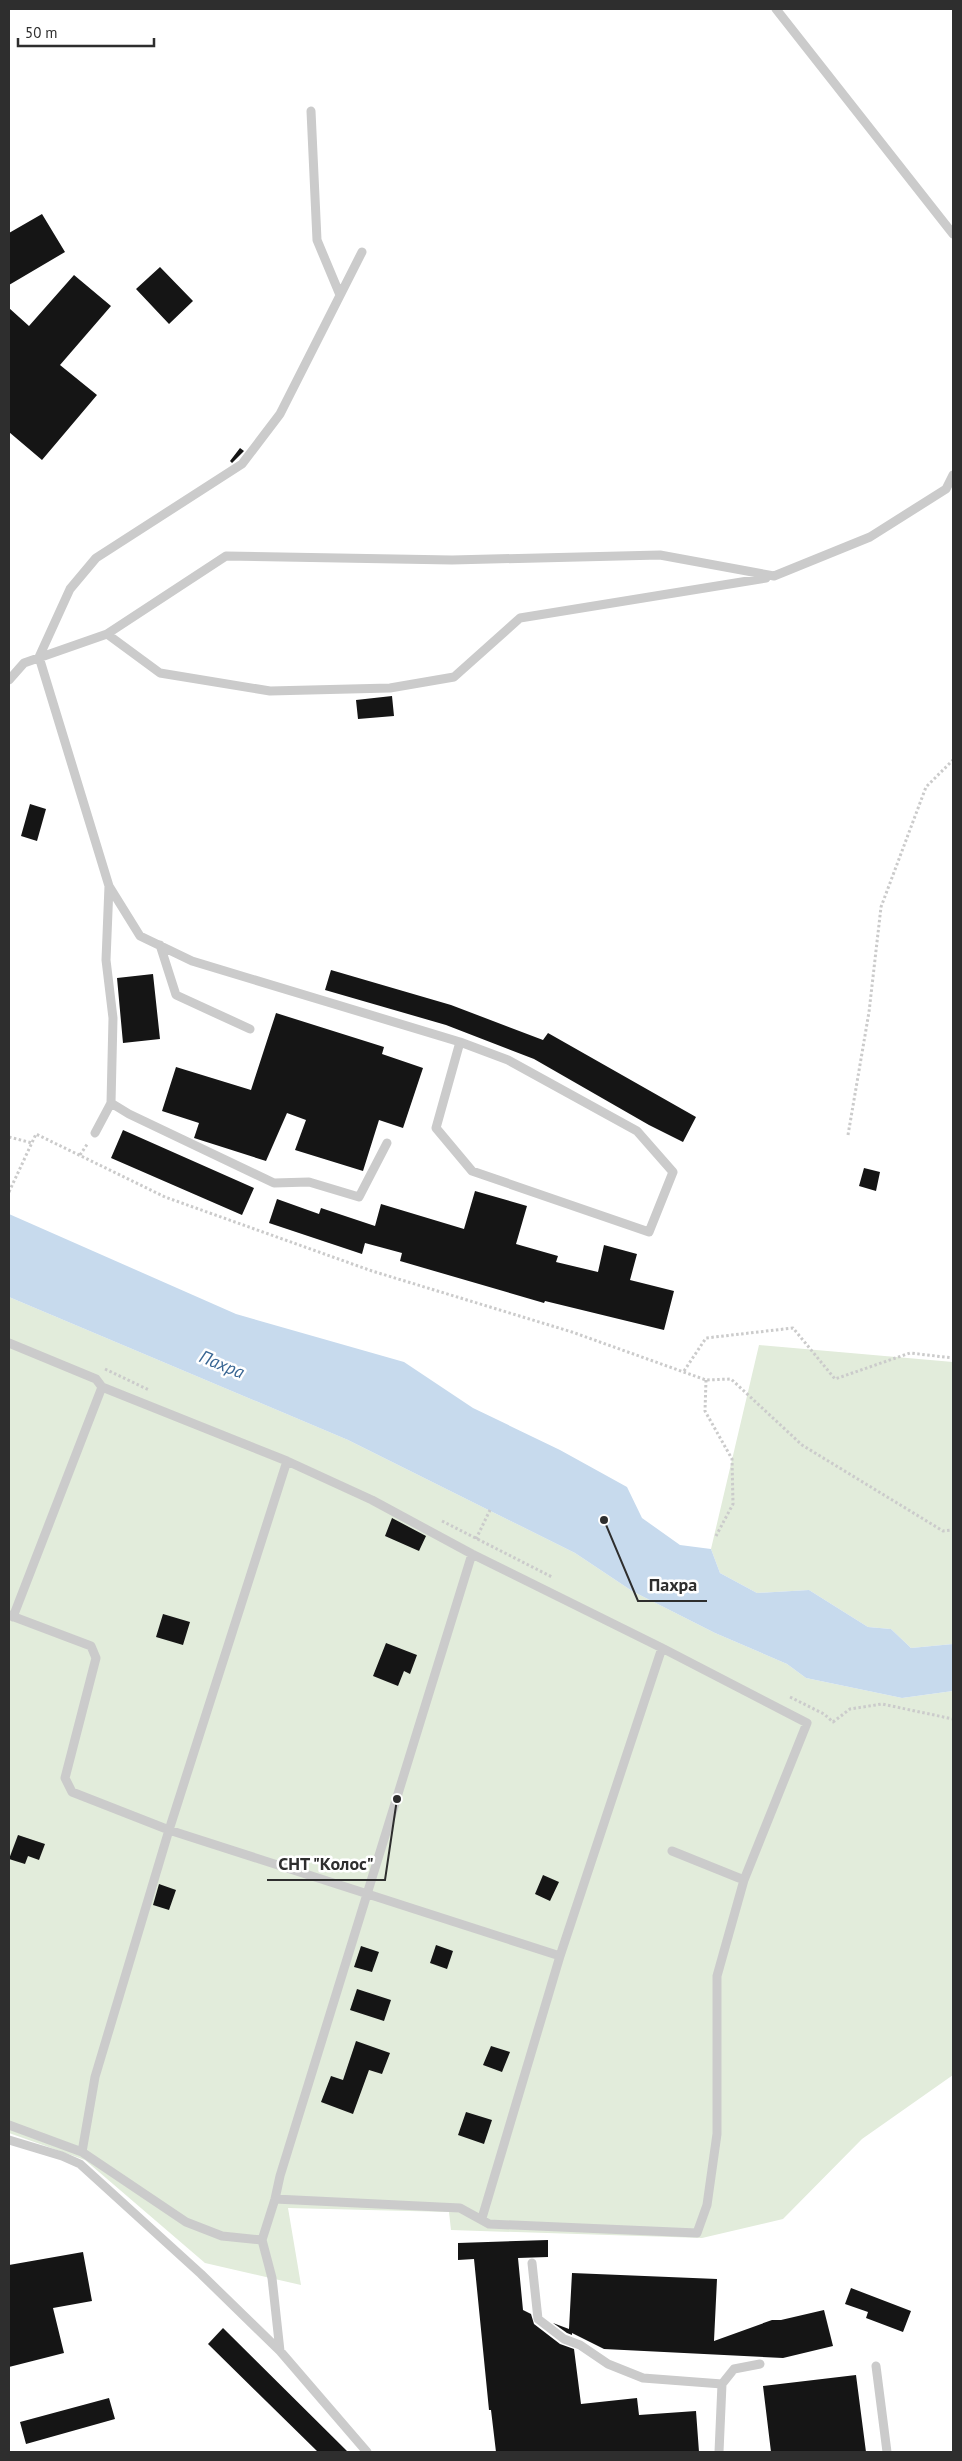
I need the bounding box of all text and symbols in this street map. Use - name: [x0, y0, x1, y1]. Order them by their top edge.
- scale bar: [18, 15, 154, 47]
- text: 50 m: [25, 23, 58, 42]
- water label: Пахра: [196, 1345, 248, 1383]
- callout: Пахра: [638, 1568, 707, 1601]
- text: Пахра: [649, 1573, 697, 1596]
- callout: СНТ "Колос": [267, 1847, 385, 1880]
- text: СНТ "Колос": [278, 1852, 374, 1875]

